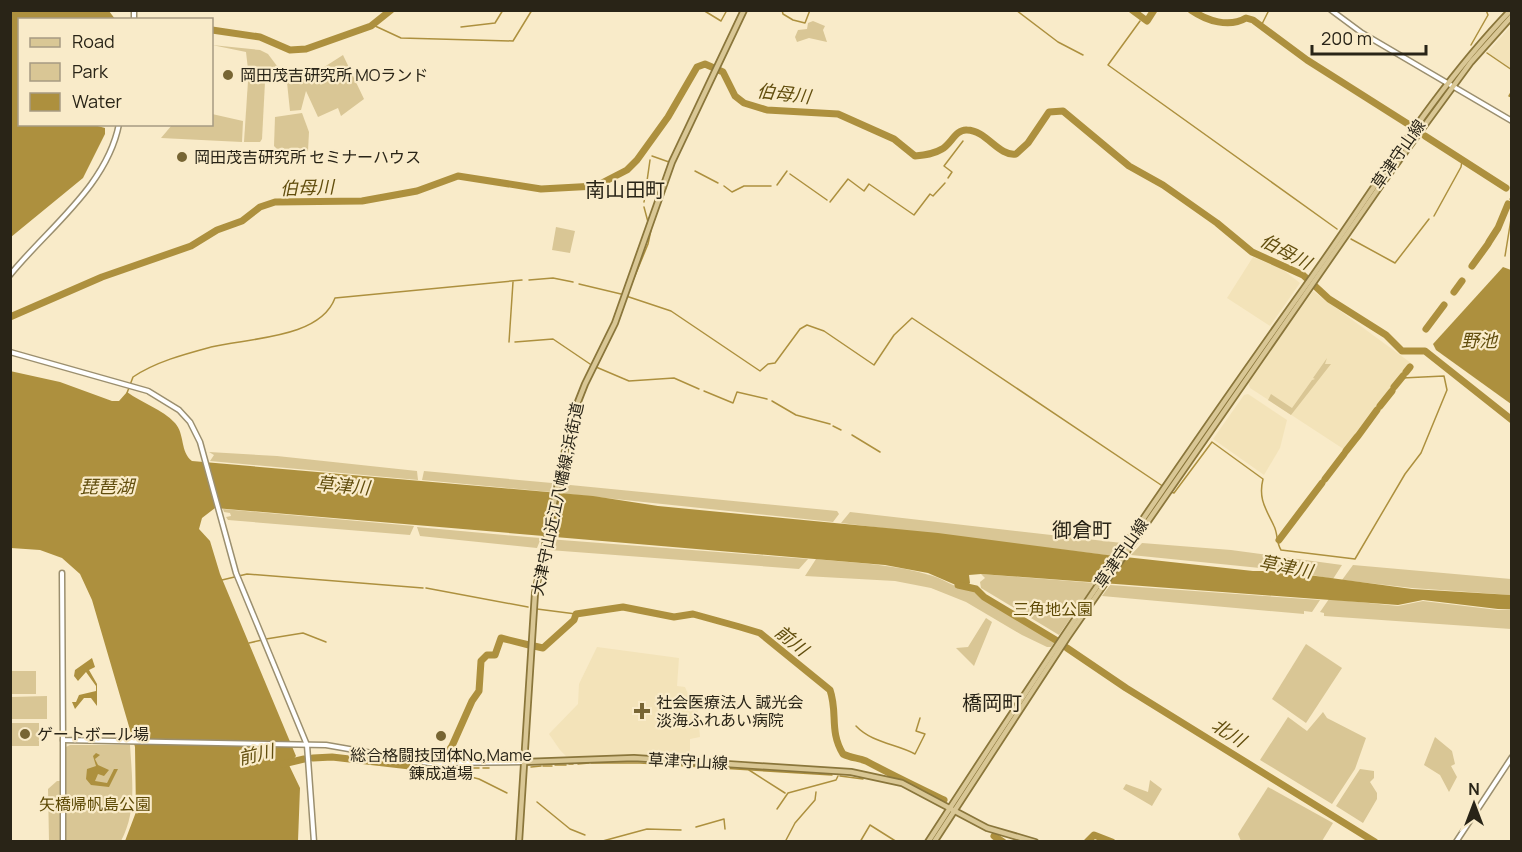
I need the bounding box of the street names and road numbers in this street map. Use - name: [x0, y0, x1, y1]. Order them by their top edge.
- street label: 草津守山線: [1366, 115, 1430, 193]
- street label: 大津守山近江八幡線;浜街道: [526, 400, 588, 598]
- street label: 草津守山線: [1089, 514, 1153, 592]
- street label: 草津守山線: [647, 748, 729, 774]

